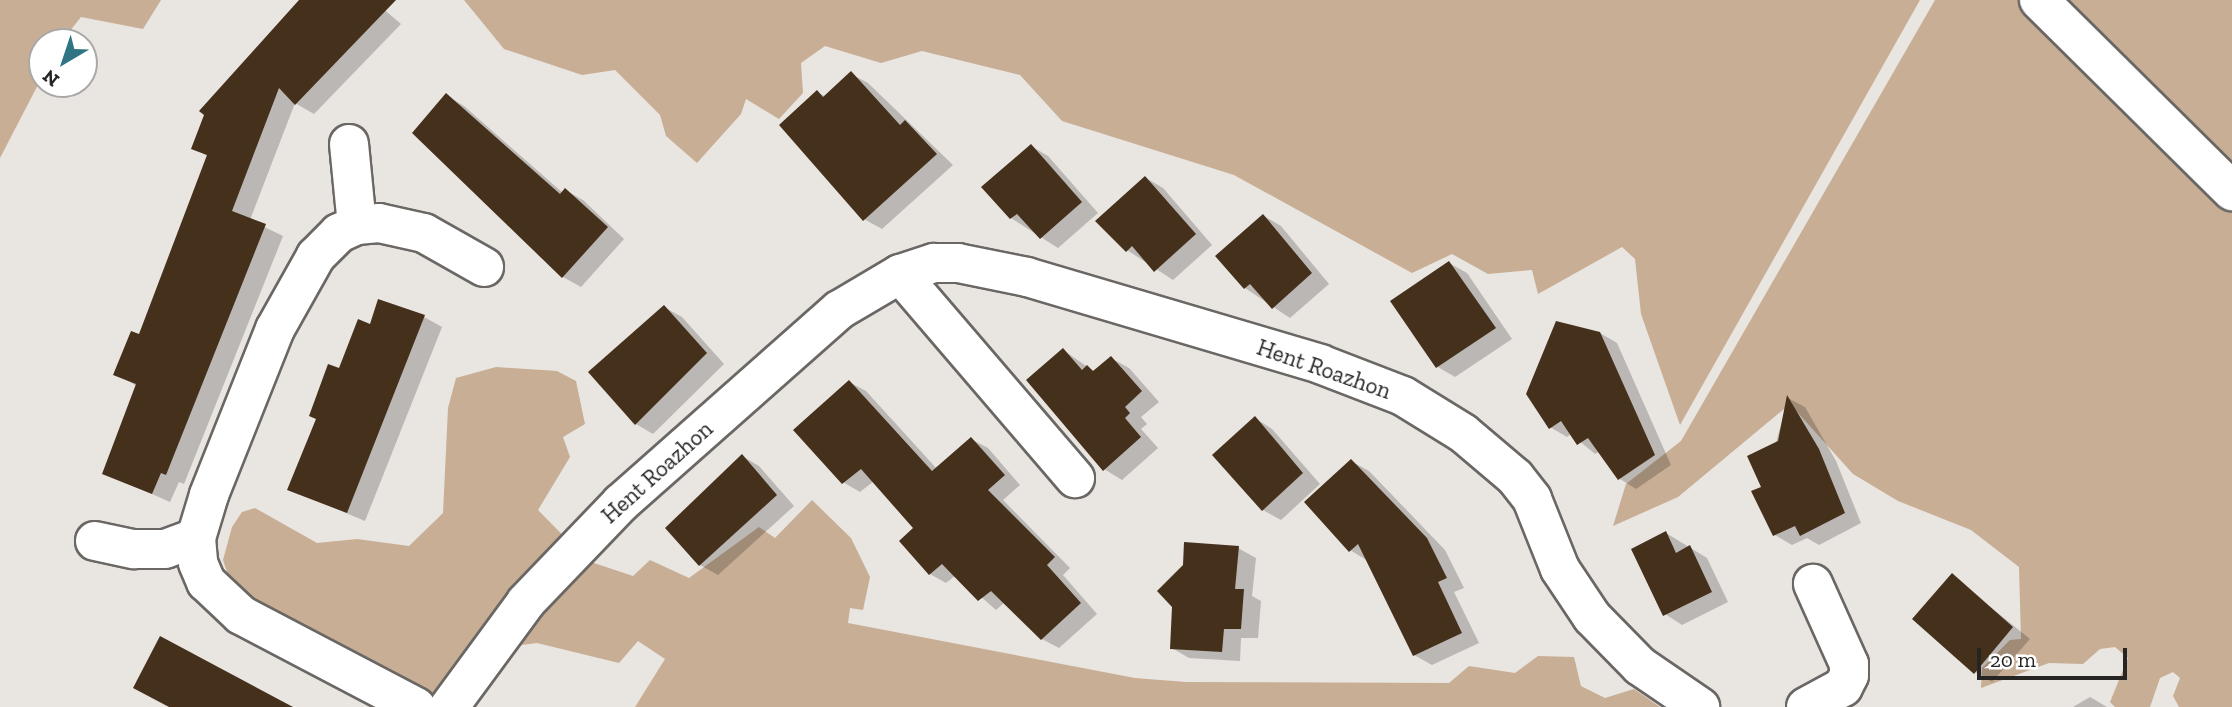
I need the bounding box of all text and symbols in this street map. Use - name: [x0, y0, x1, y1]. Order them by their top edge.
- north arrow: [28, 28, 98, 98]
- text: N: [38, 65, 64, 92]
- street label: Hent Roazhon: [1253, 333, 1395, 405]
- street label: Hent Roazhon: [596, 415, 718, 529]
- scale bar: [1980, 634, 2130, 678]
- text: 20 m: [1990, 647, 2036, 672]

